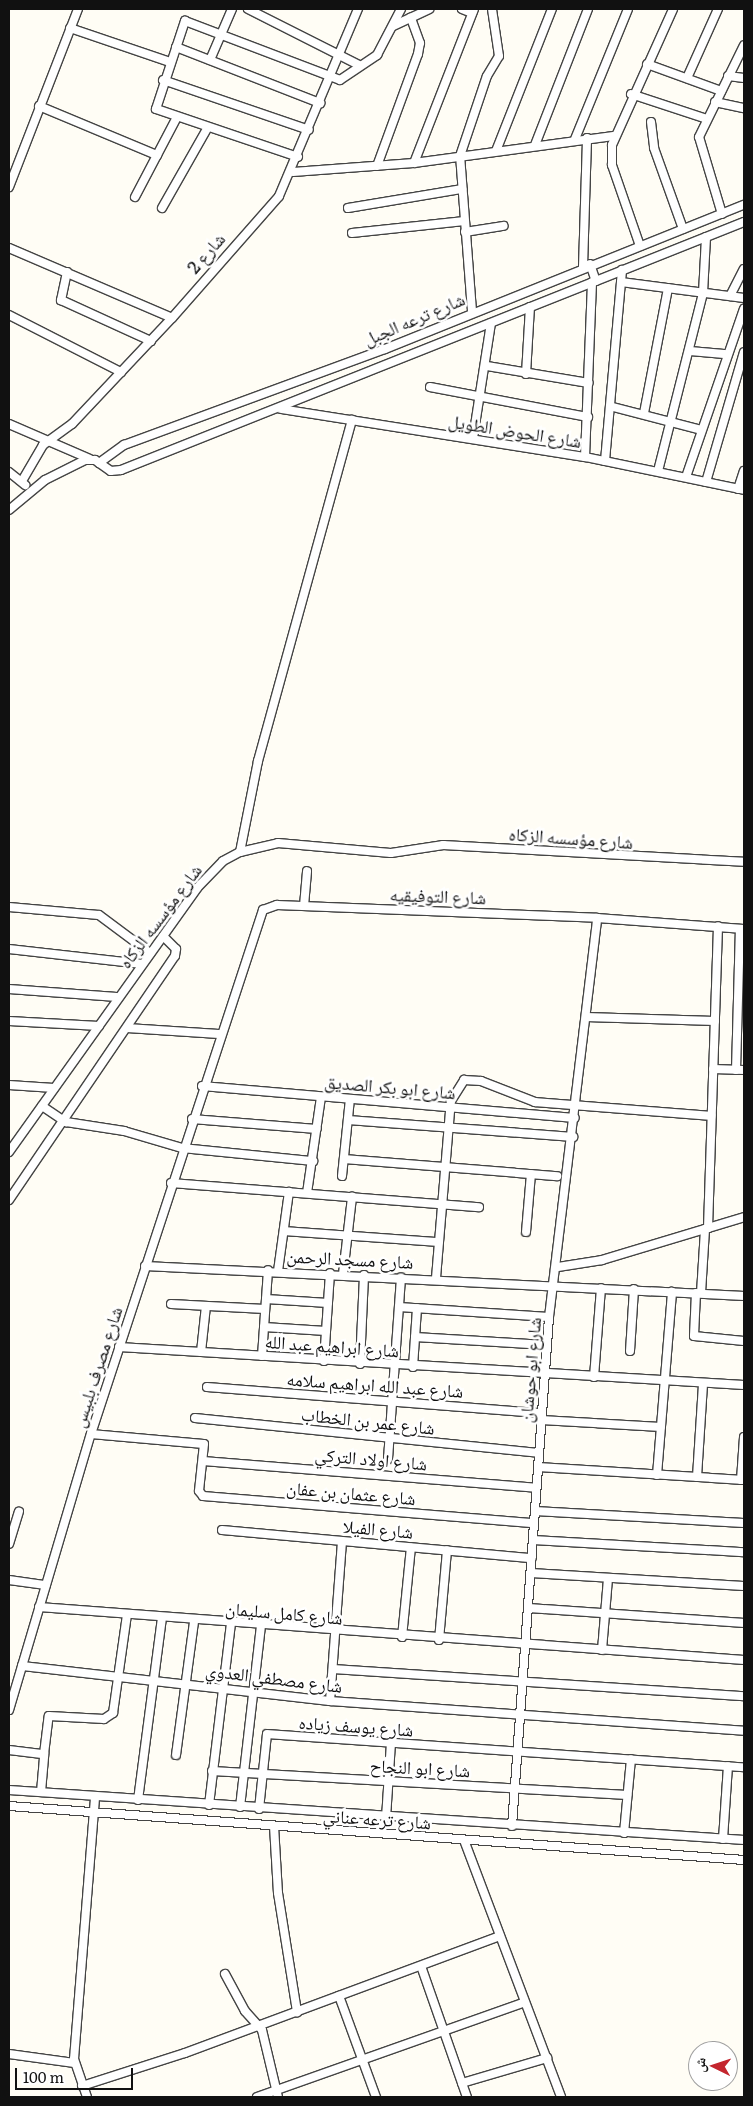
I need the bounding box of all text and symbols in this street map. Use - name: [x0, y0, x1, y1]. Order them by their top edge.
- street label: شارع 2: [182, 228, 230, 278]
- street label: شارع ترعه الجبل: [360, 288, 468, 350]
- street label: شارع الحوض الطويل: [447, 410, 583, 452]
- street label: شارع مؤسسه الزكاه: [508, 823, 634, 853]
- street label: شارع مؤسسه الزكاه: [114, 860, 206, 972]
- street label: شارع التوفيقيه: [389, 884, 487, 908]
- street label: شارع ابو بكر الصديق: [324, 1071, 456, 1103]
- street label: شارع مسجد الرحمن: [286, 1245, 414, 1273]
- street label: شارع مصرف بلبيس: [67, 1304, 127, 1430]
- street label: شارع ابو حوشان: [515, 1316, 545, 1424]
- street label: شارع ابراهيم عبد الله: [264, 1331, 400, 1361]
- street label: شارع عبد الله ابراهيم سلامه: [286, 1368, 464, 1402]
- street label: شارع عمر بن الخطاب: [300, 1403, 436, 1439]
- street label: شارع اولاد التركي: [314, 1443, 428, 1475]
- street label: شارع عثمان بن عفان: [285, 1477, 417, 1509]
- street label: شارع الفيلا: [342, 1515, 414, 1543]
- street label: شارع كامل سليمان: [225, 1597, 343, 1629]
- street label: شارع مصطفي العدوي: [204, 1659, 344, 1697]
- street label: شارع يوسف زياده: [298, 1711, 414, 1741]
- street label: شارع ابو النجاح: [369, 1755, 471, 1781]
- street label: شارع ترعه عناني: [322, 1804, 432, 1834]
- north arrow: [688, 2041, 738, 2091]
- text: ش: [689, 2057, 710, 2073]
- scale bar: [18, 2058, 135, 2090]
- text: 100 m: [23, 2065, 64, 2088]

